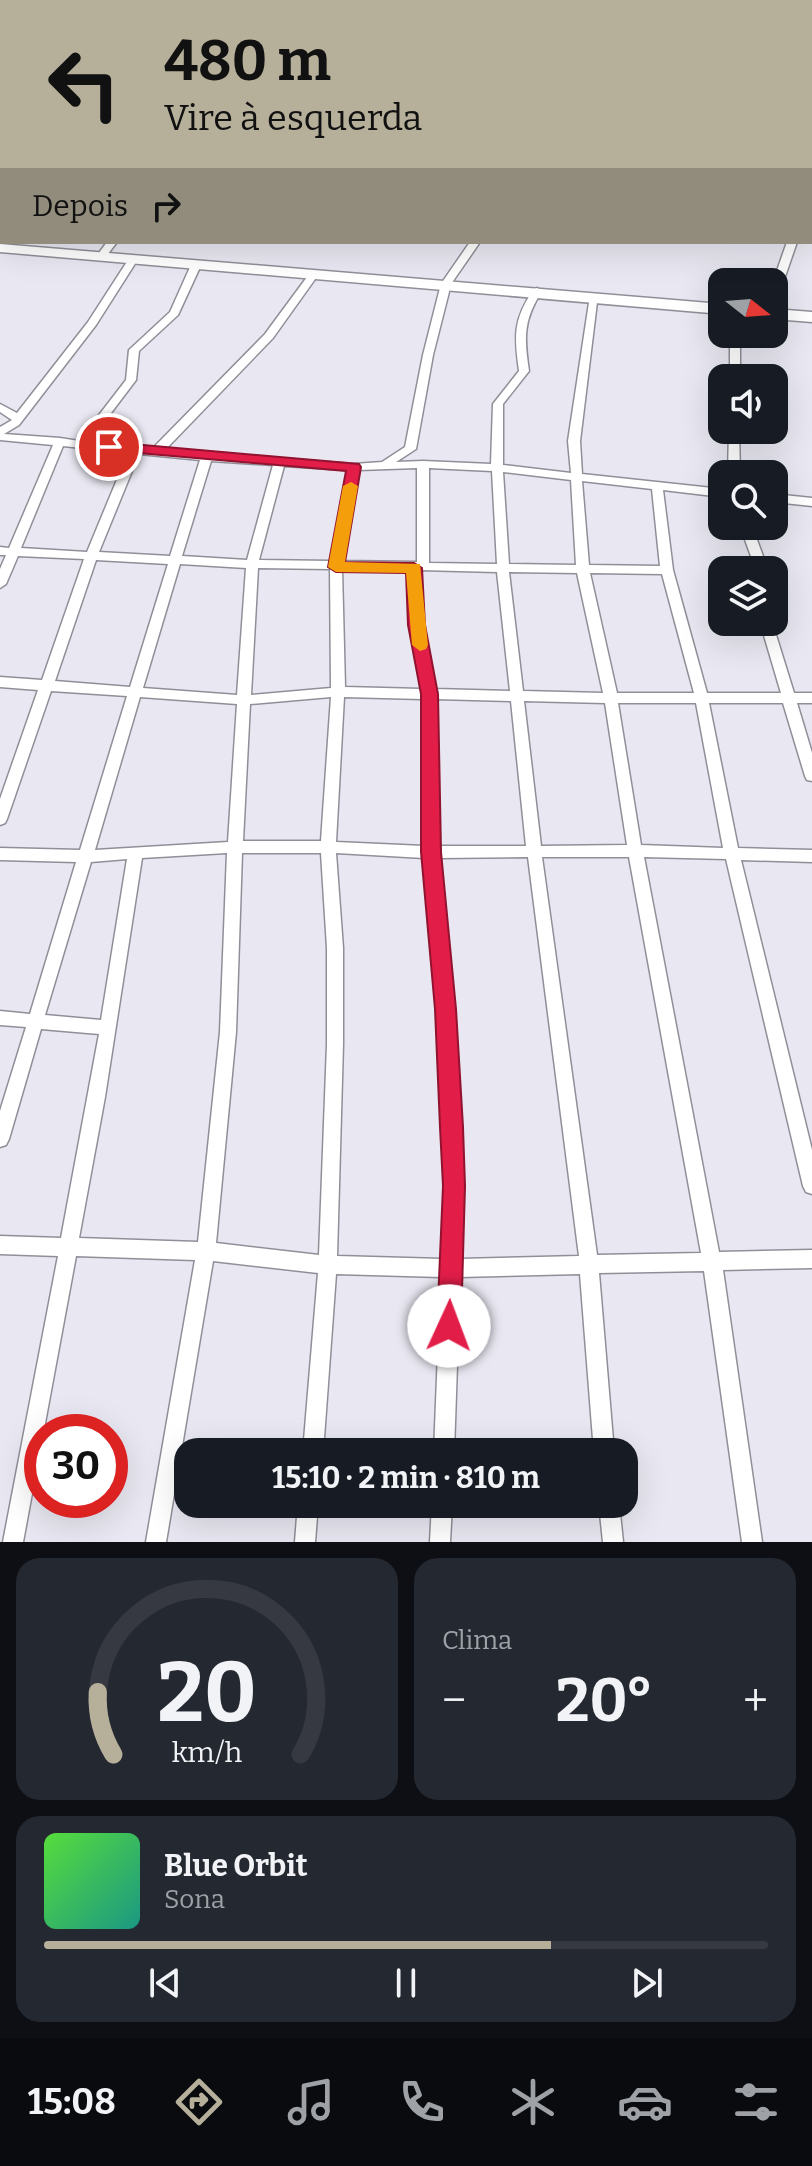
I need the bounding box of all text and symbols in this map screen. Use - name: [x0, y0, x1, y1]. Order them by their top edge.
- text: 480 m: [164, 28, 331, 95]
- icon: left: [32, 32, 136, 136]
- text: Vire à esquerda: [164, 96, 422, 140]
- icon: right: [144, 184, 188, 228]
- text: Depois: [32, 188, 128, 224]
- north arrow: [708, 268, 788, 348]
- map controls: [708, 268, 788, 636]
- button: sound: [708, 364, 788, 444]
- pin: [75, 413, 143, 481]
- icon: arrive: [87, 425, 131, 469]
- button: search: [708, 460, 788, 540]
- button: layers: [708, 556, 788, 636]
- position arrow: [407, 1284, 491, 1368]
- speed limit sign: 30: [24, 1414, 128, 1518]
- text: 15:10 · 2 min · 810 m: [272, 1460, 540, 1496]
- text: Clima: [442, 1625, 512, 1656]
- text: 20: [157, 1643, 257, 1743]
- text: 20°: [556, 1665, 653, 1737]
- text: −: [442, 1674, 466, 1727]
- text: +: [743, 1674, 768, 1727]
- text: km/h: [172, 1735, 243, 1770]
- text: Blue Orbit: [164, 1848, 308, 1884]
- text: Sona: [164, 1884, 225, 1915]
- icon: previous: [143, 1961, 187, 2005]
- icon: pause: [384, 1961, 428, 2005]
- icon: next: [625, 1961, 669, 2005]
- icon: directions: [171, 2074, 227, 2130]
- icon: music: [283, 2074, 339, 2130]
- icon: phone: [394, 2074, 450, 2130]
- icon: climate: [505, 2074, 561, 2130]
- icon: car: [617, 2074, 673, 2130]
- icon: filters: [728, 2074, 784, 2130]
- text: 15:08: [28, 2080, 116, 2124]

